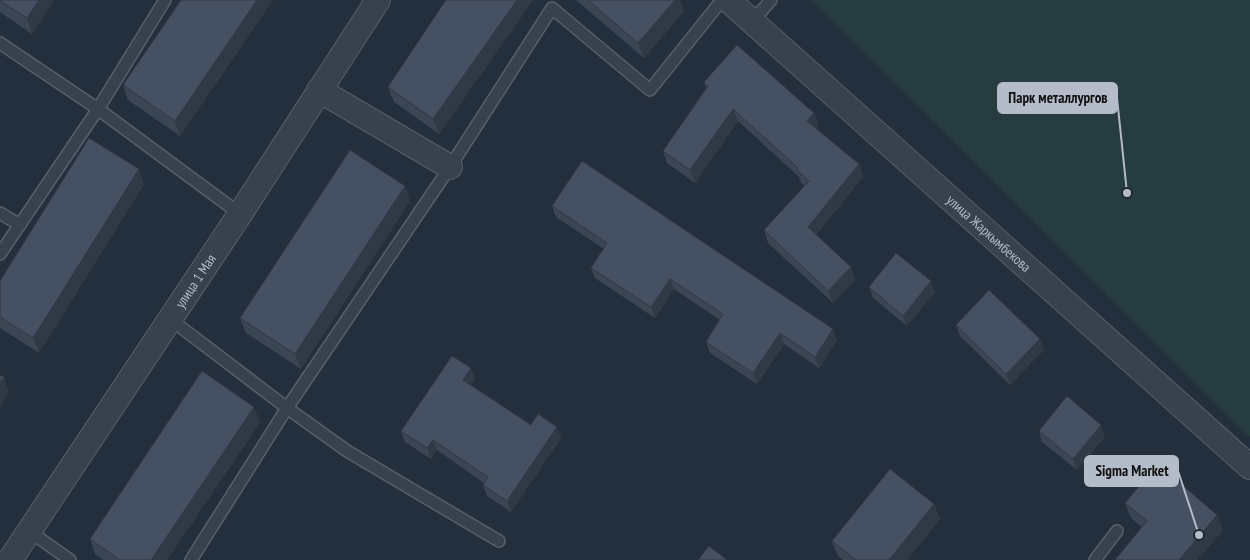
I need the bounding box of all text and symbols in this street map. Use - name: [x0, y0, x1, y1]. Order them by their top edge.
- callout: Парк металлургов: [998, 83, 1117, 113]
- text: Парк металлургов: [1008, 88, 1108, 107]
- street label: улица Жаркымбекова: [943, 191, 1035, 276]
- street label: улица 1 Мая: [171, 251, 220, 311]
- callout: Sigma Market: [1085, 456, 1178, 486]
- text: Sigma Market: [1095, 461, 1169, 480]

